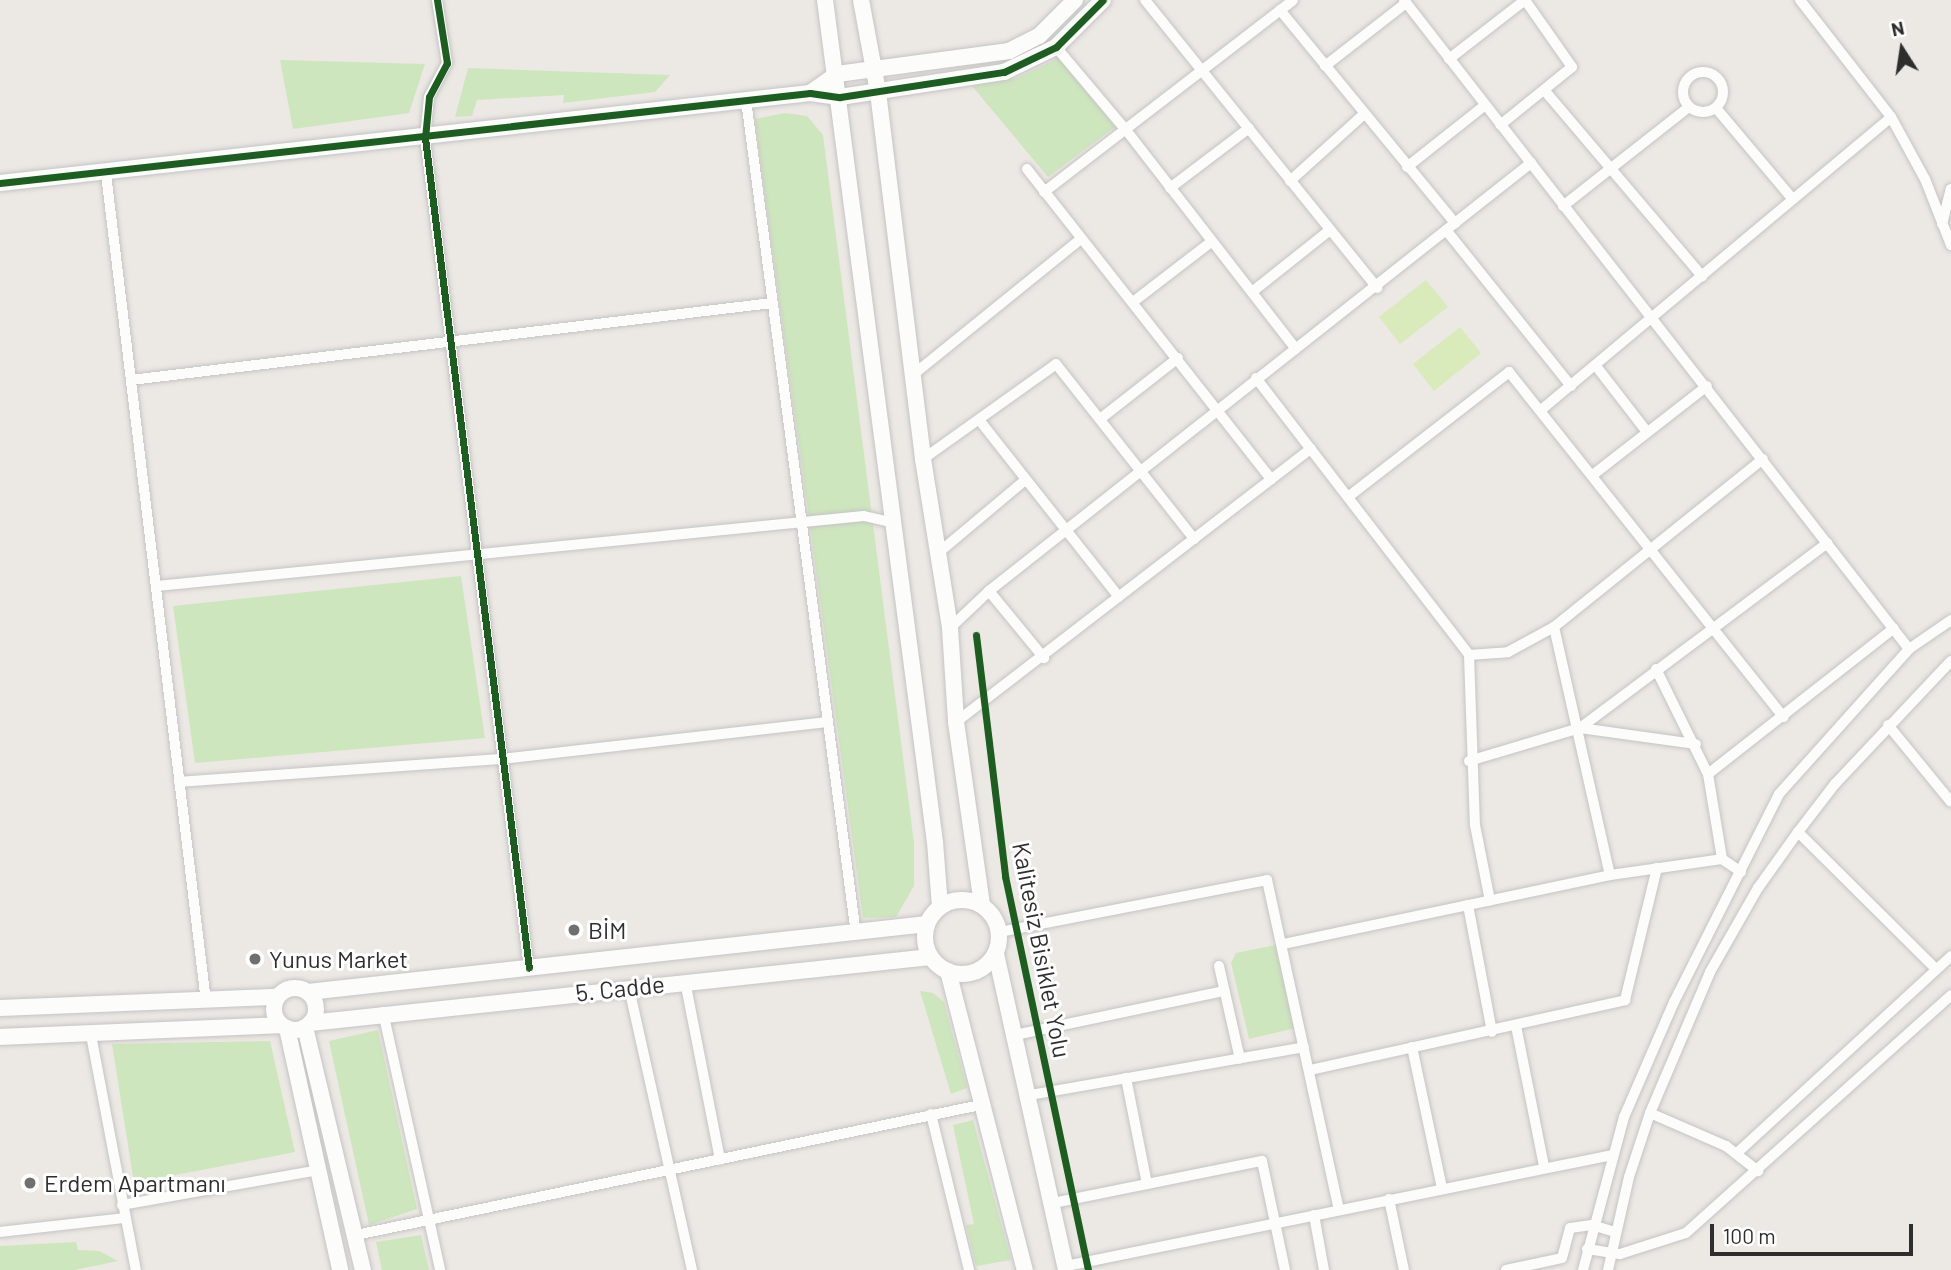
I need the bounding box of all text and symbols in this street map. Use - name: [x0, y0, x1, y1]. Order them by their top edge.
- north arrow: [1867, 14, 1937, 84]
- text: N: [1889, 15, 1906, 41]
- street label: Kalitesiz Bisiklet Yolu: [1007, 840, 1077, 1060]
- place label: BİM: [588, 916, 626, 944]
- marker: BİM: [566, 922, 582, 938]
- place label: Yunus Market: [269, 945, 408, 973]
- marker: Yunus Market: [247, 951, 263, 967]
- street label: 5. Cadde: [574, 969, 666, 1007]
- place label: Erdem Apartmanı: [44, 1169, 226, 1197]
- marker: Erdem Apartmanı: [22, 1175, 38, 1191]
- scale bar: [1713, 1210, 1916, 1254]
- text: 100 m: [1723, 1223, 1776, 1248]

